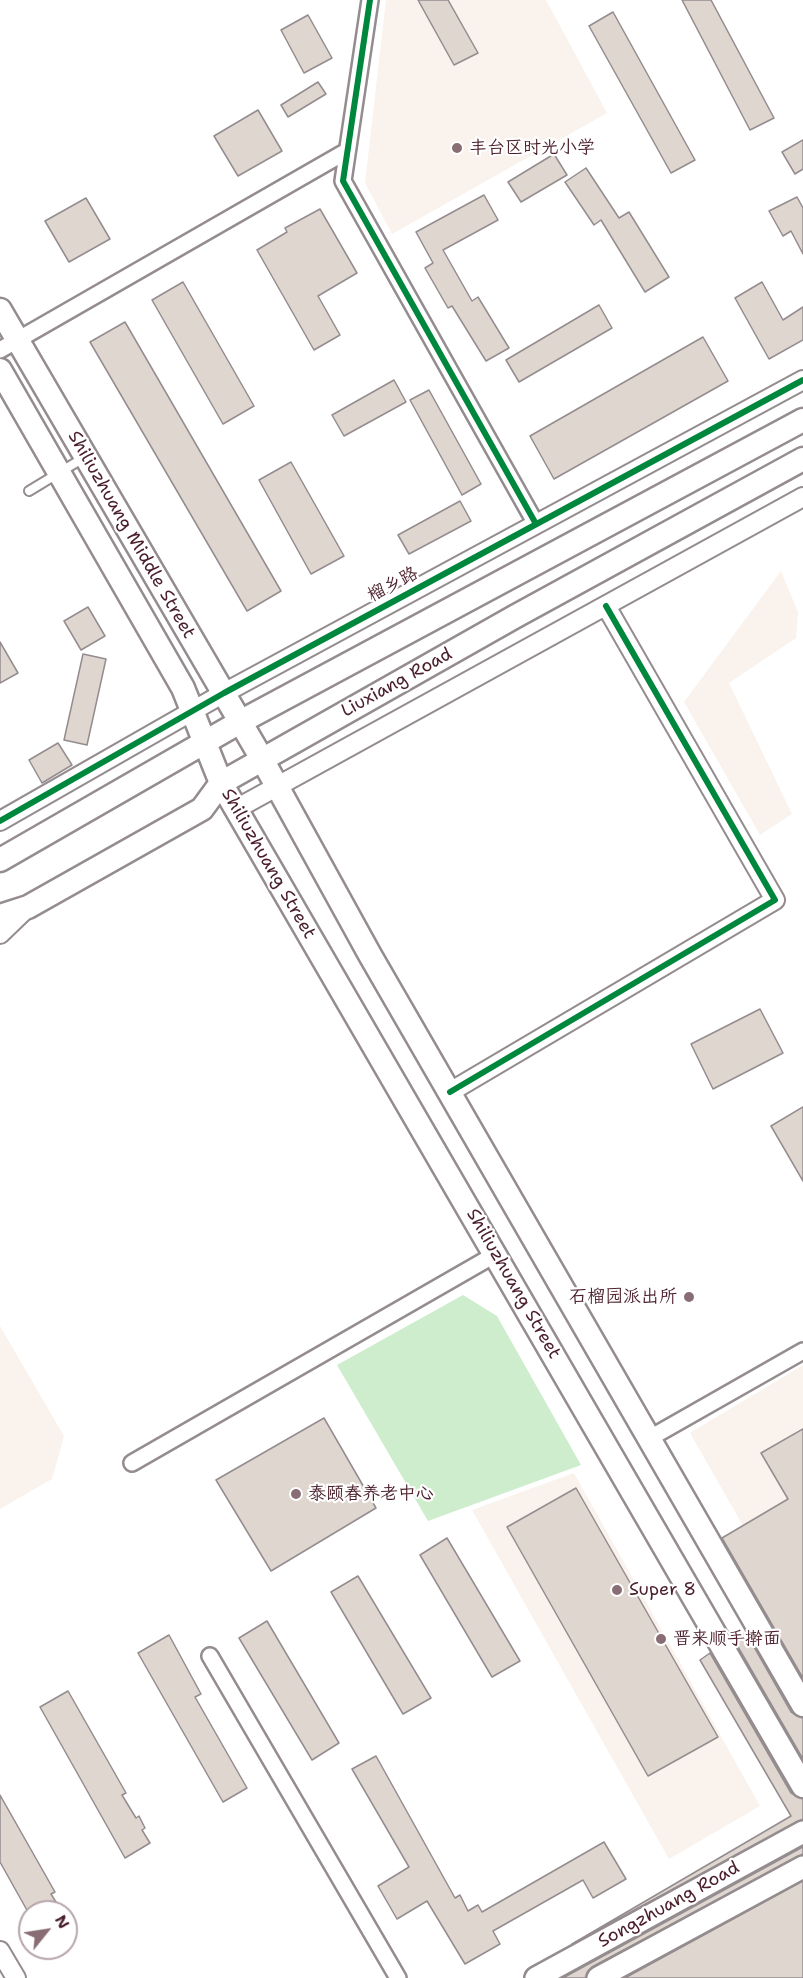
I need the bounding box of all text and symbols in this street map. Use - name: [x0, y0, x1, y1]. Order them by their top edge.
- place label: 丰台区时光小学: [469, 137, 595, 159]
- marker: 丰台区时光小学: [450, 141, 464, 155]
- street label: Shiliuzhuang Middle Street: [63, 427, 199, 643]
- street label: 榴乡路: [364, 563, 422, 607]
- street label: Liuxiang Road: [338, 644, 456, 722]
- street label: Shiliuzhuang Street: [216, 785, 320, 943]
- street label: Shiliuzhuang Street: [461, 1205, 565, 1363]
- place label: 石榴园派出所: [569, 1286, 677, 1308]
- marker: 石榴园派出所: [682, 1290, 696, 1304]
- place label: 泰颐春养老中心: [308, 1483, 434, 1505]
- marker: 泰颐春养老中心: [289, 1487, 303, 1501]
- place label: Super 8: [629, 1579, 696, 1601]
- marker: Super 8: [610, 1583, 624, 1597]
- place label: 晋来顺手擀面: [673, 1628, 781, 1650]
- marker: 晋来顺手擀面: [654, 1632, 668, 1646]
- street label: Songzhuang Road: [595, 1857, 743, 1953]
- north arrow: [18, 1900, 78, 1960]
- text: N: [50, 1911, 75, 1932]

